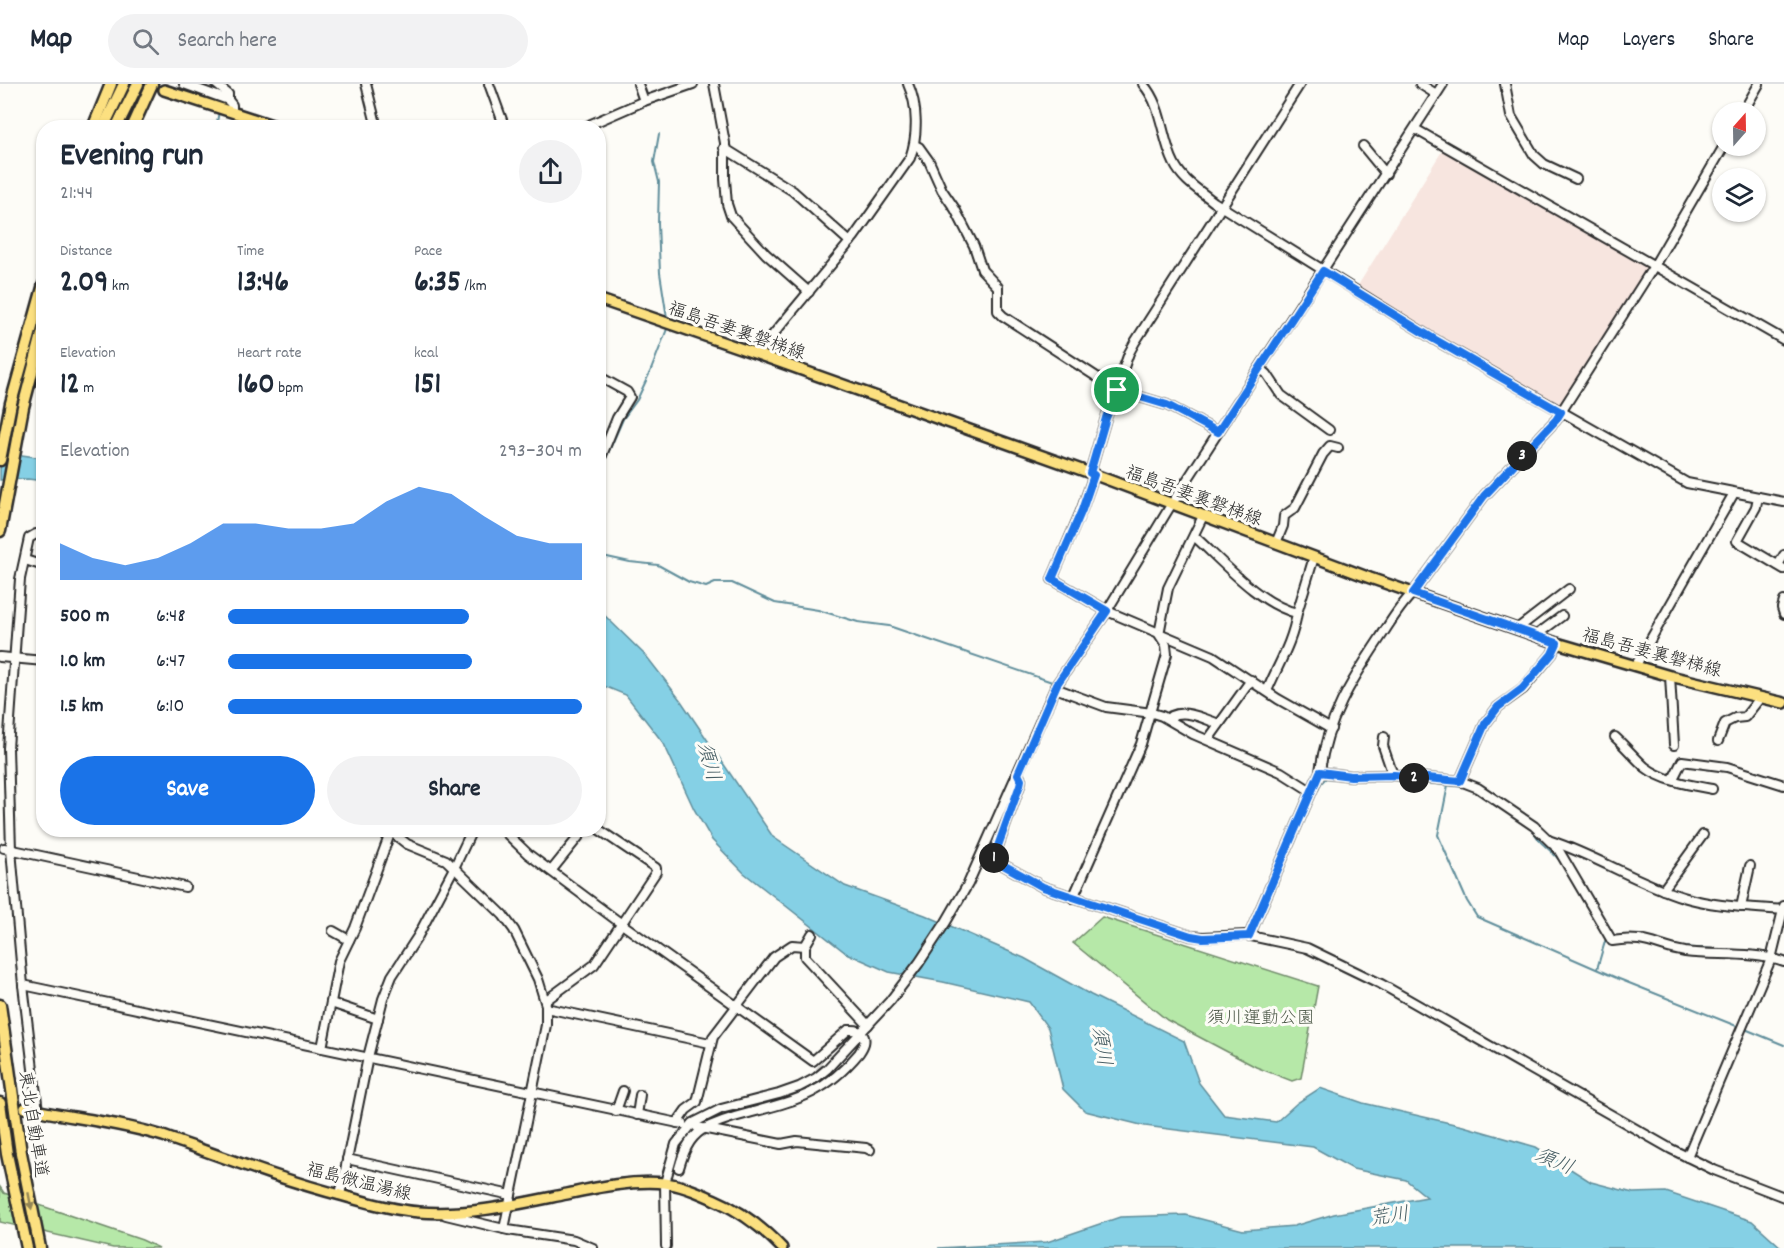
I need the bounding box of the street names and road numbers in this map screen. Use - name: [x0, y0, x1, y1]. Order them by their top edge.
- street label: 福島吾妻裏磐梯線: [664, 297, 808, 368]
- street label: 福島吾妻裏磐梯線: [1121, 461, 1265, 534]
- street label: 福島吾妻裏磐梯線: [1579, 624, 1724, 685]
- street label: 東北自動車道: [11, 1069, 52, 1180]
- street label: 福島微温湯線: [303, 1158, 414, 1209]

